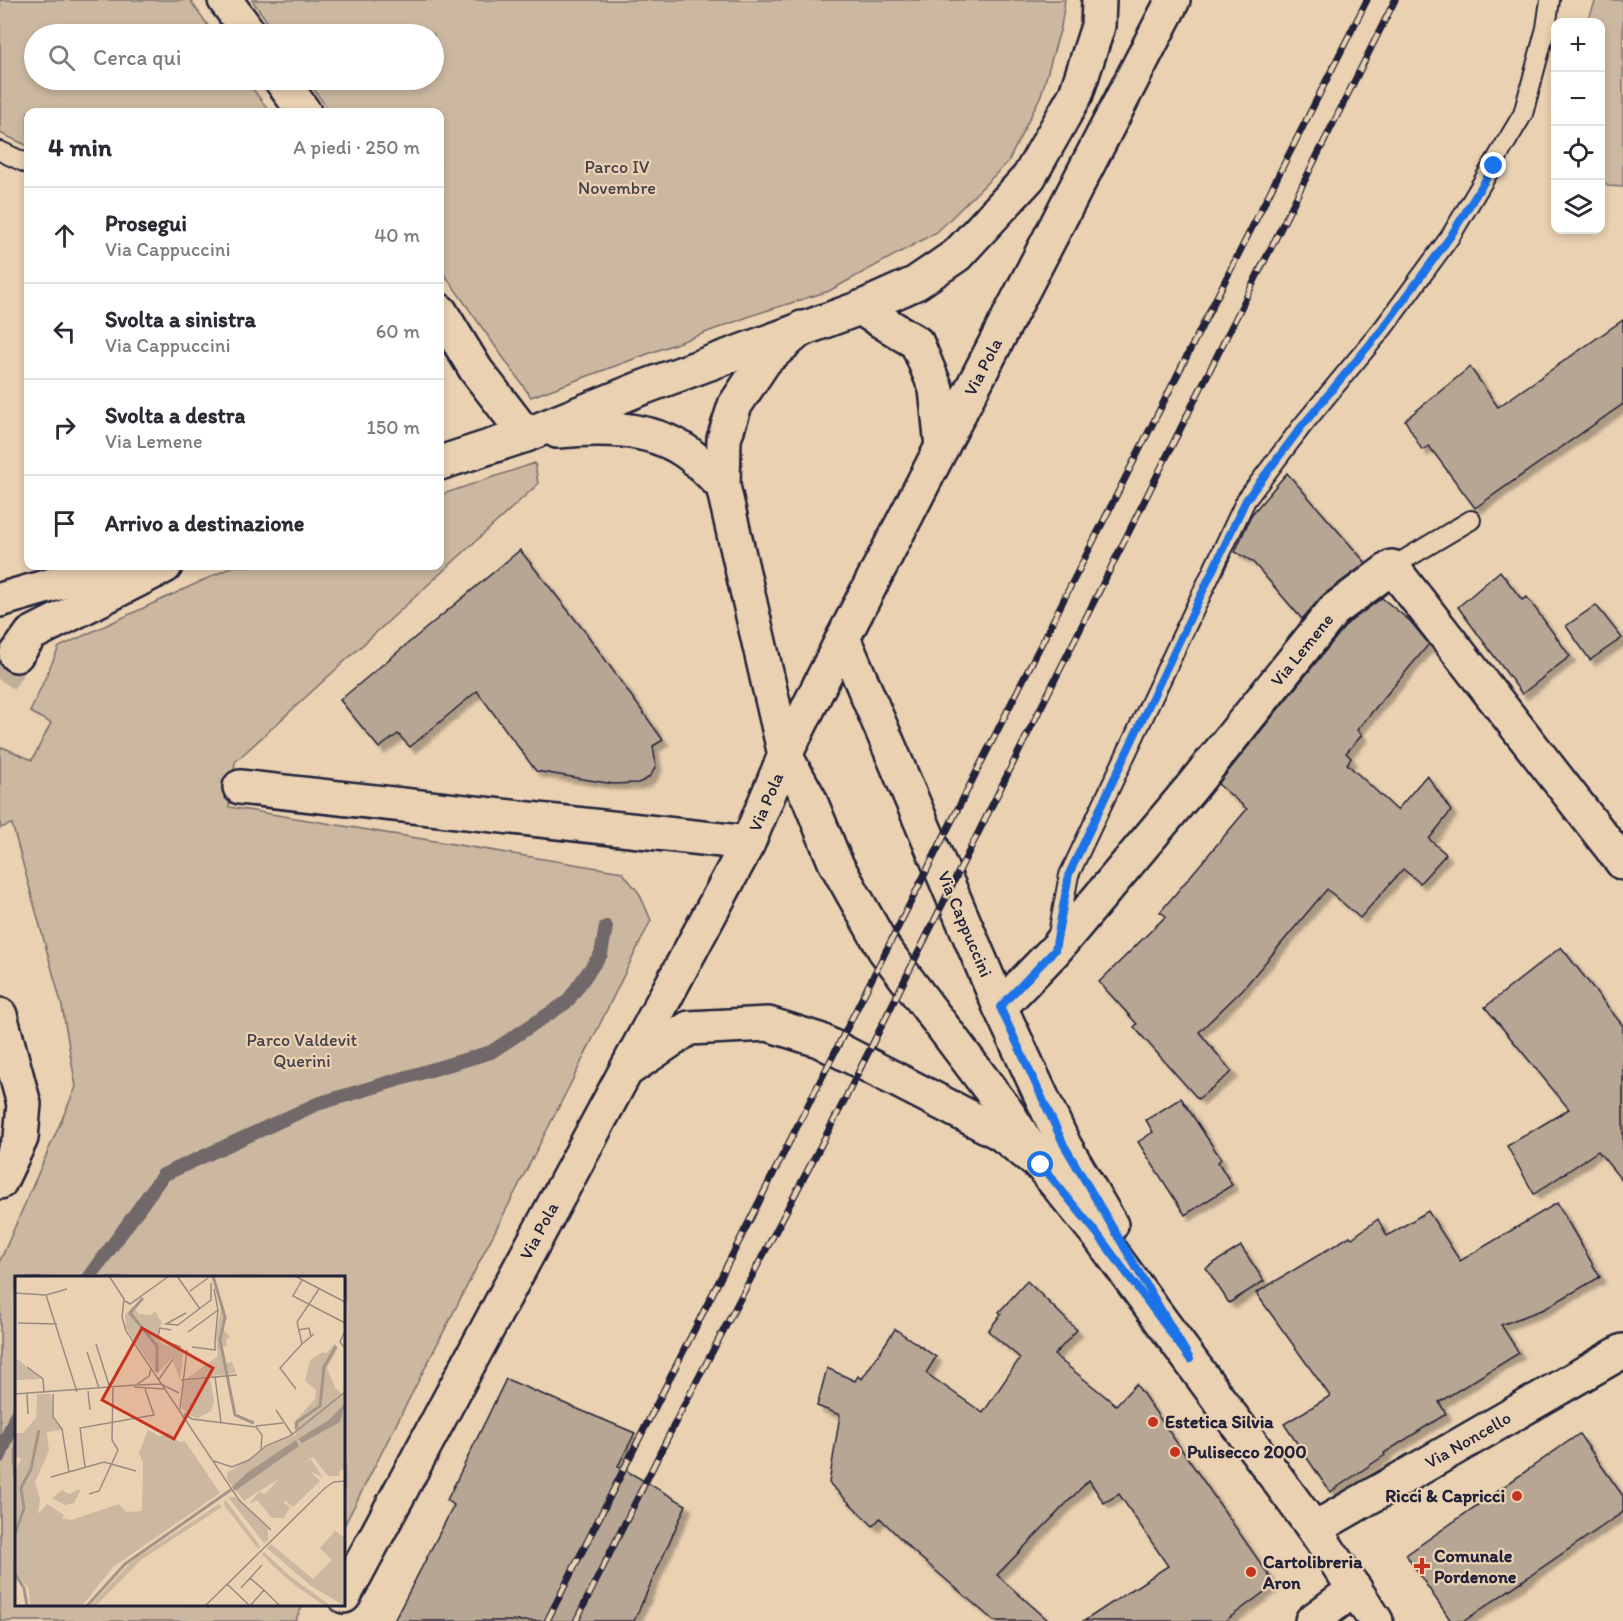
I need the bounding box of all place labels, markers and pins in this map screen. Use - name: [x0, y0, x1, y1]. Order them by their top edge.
- place label: Estetica Silvia: [1165, 1411, 1274, 1433]
- marker: Estetica Silvia: [1146, 1415, 1160, 1429]
- place label: Pulisecco 2000: [1187, 1441, 1307, 1463]
- marker: Pulisecco 2000: [1168, 1445, 1182, 1459]
- place label: Ricci & Capricci: [1385, 1485, 1505, 1507]
- marker: Ricci & Capricci: [1510, 1489, 1524, 1503]
- place label: Comunale Pordenone: [1434, 1545, 1517, 1588]
- place label: Cartolibreria Aron: [1262, 1551, 1363, 1594]
- marker: Comunale Pordenone: [1415, 1559, 1429, 1573]
- marker: Cartolibreria Aron: [1244, 1565, 1258, 1579]

